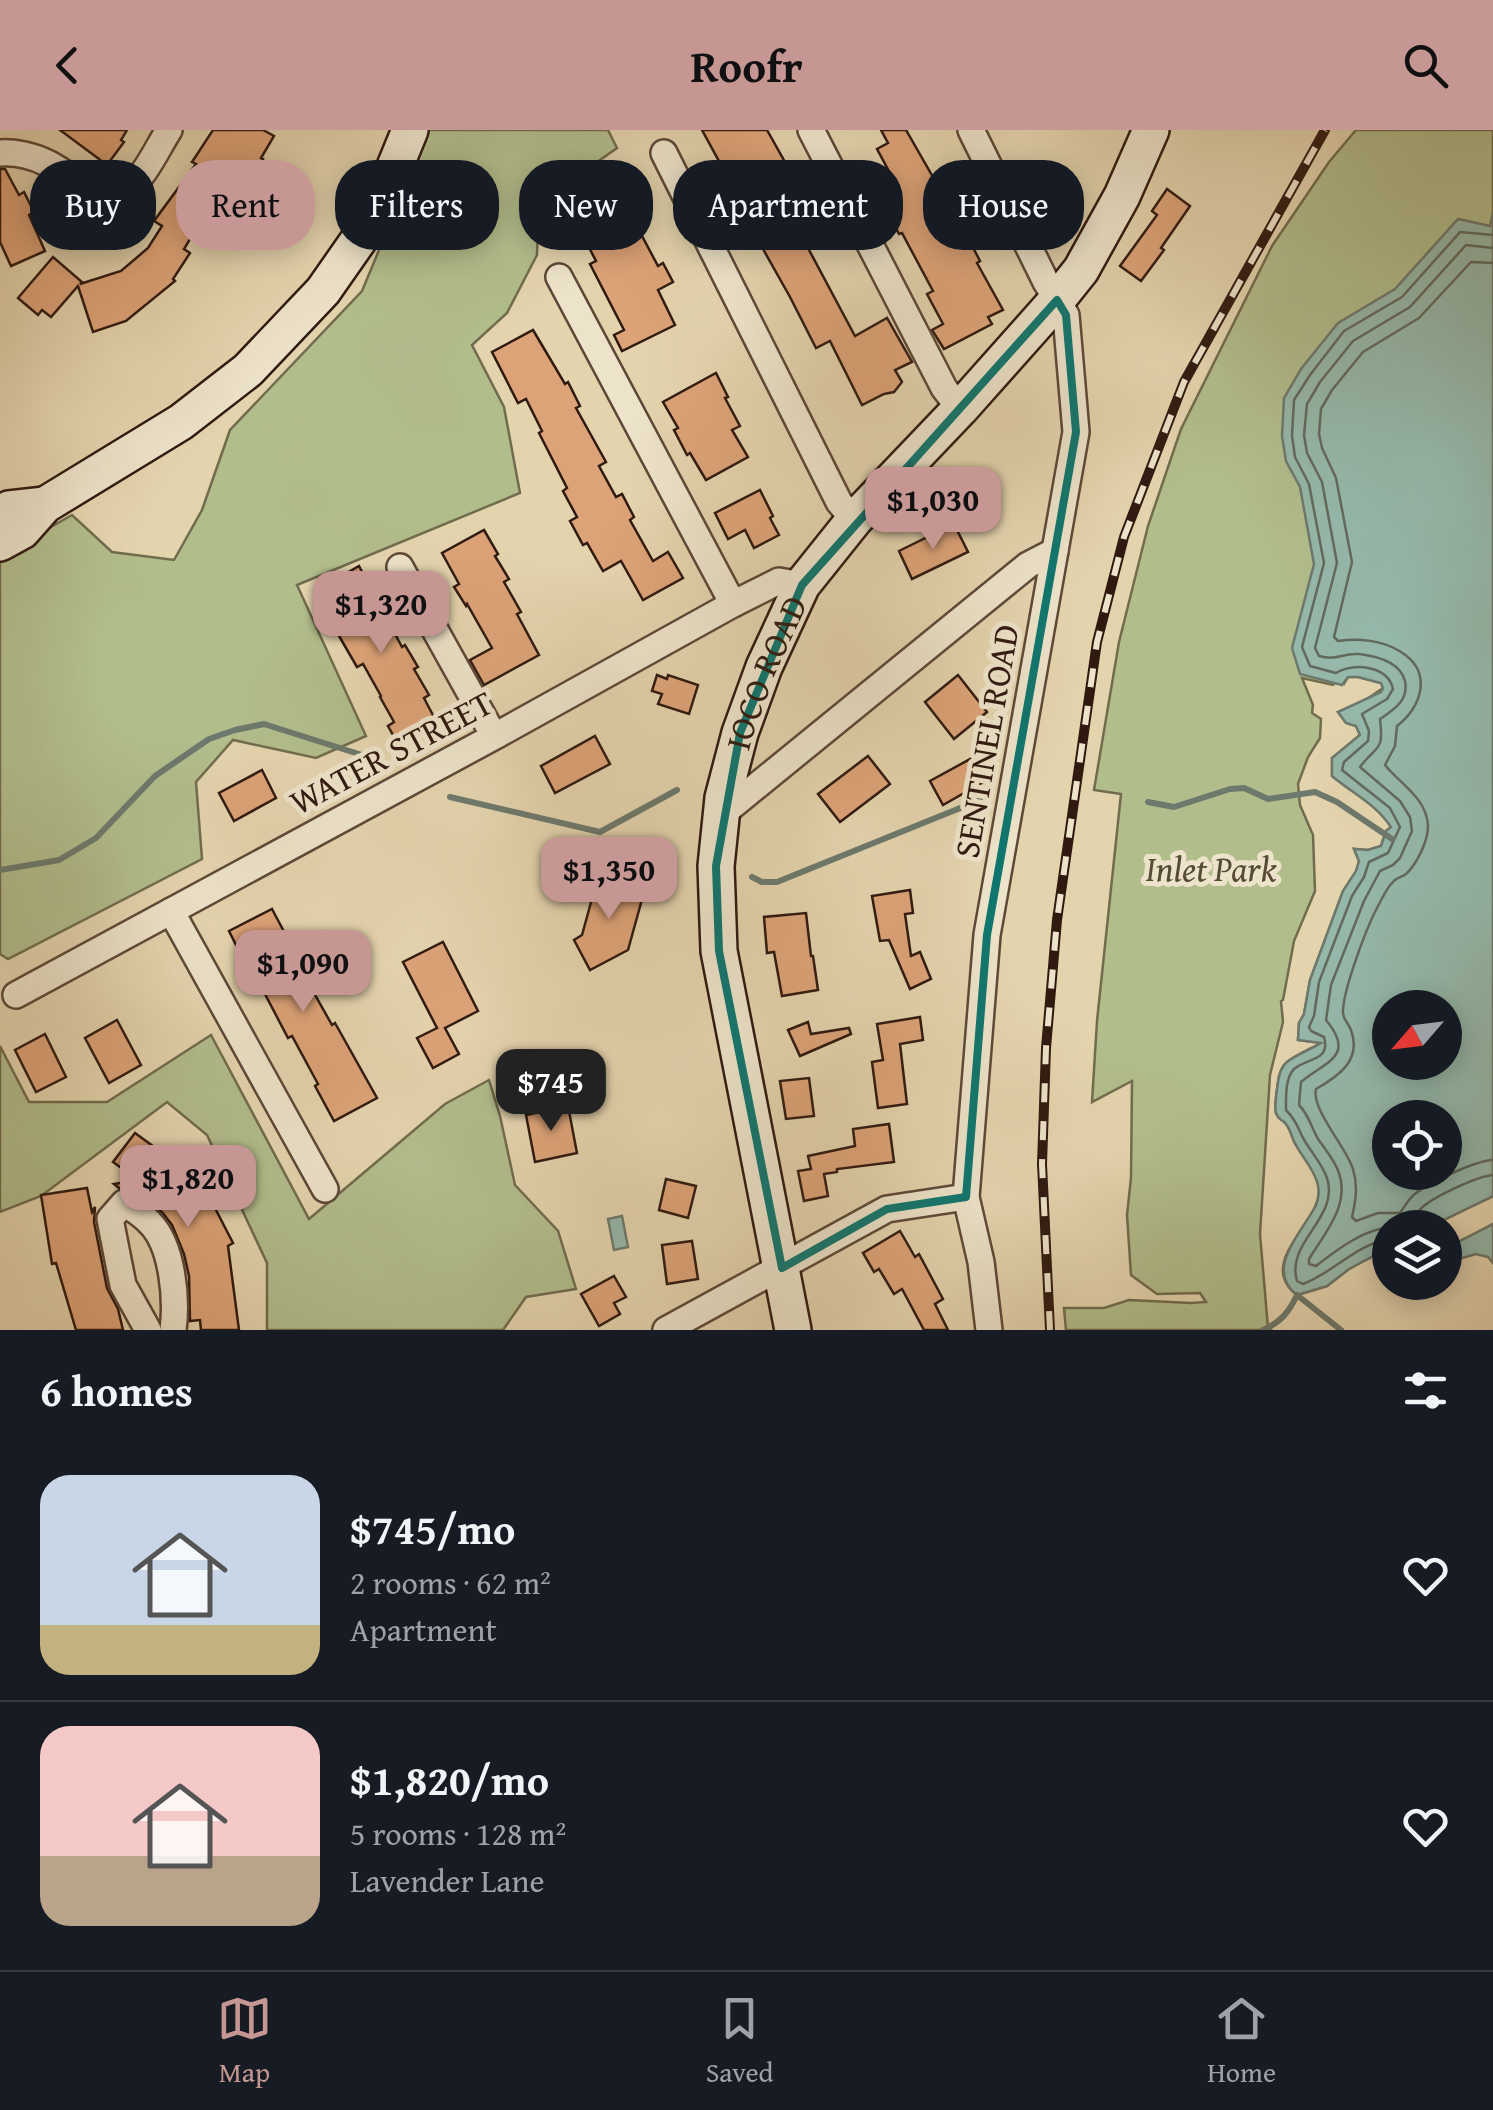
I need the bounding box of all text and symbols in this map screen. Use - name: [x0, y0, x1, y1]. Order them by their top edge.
- text: Roofr: [690, 33, 803, 98]
- icon: back: [40, 38, 95, 93]
- icon: search: [1398, 38, 1453, 93]
- chip: Buy: [30, 160, 156, 250]
- chip: Rent: [176, 160, 315, 250]
- chip: Filters: [335, 160, 499, 250]
- chip: New: [519, 160, 653, 250]
- chip: Apartment: [673, 160, 903, 250]
- chip: House: [923, 160, 1084, 250]
- pin: $1,030: [852, 467, 1014, 552]
- text: $1,030: [887, 476, 979, 523]
- pin: $1,320: [300, 571, 462, 656]
- text: $1,320: [335, 580, 427, 627]
- street label: IOCO ROAD: [711, 587, 819, 755]
- street label: SENTINEL ROAD: [940, 620, 1032, 862]
- street label: WATER STREET: [280, 677, 502, 827]
- pin: $1,350: [528, 837, 690, 922]
- park label: Inlet Park: [1146, 843, 1277, 894]
- text: $1,350: [563, 846, 655, 893]
- pin: $1,090: [222, 930, 384, 1015]
- text: $1,090: [257, 939, 349, 986]
- north arrow: [1372, 990, 1462, 1080]
- map controls: [1372, 990, 1462, 1300]
- pin: $745: [492, 1049, 610, 1134]
- text: $745: [518, 1058, 584, 1105]
- button: locate: [1372, 1100, 1462, 1190]
- pin: $1,820: [107, 1145, 269, 1230]
- text: $1,820: [142, 1154, 234, 1201]
- button: layers: [1372, 1210, 1462, 1300]
- text: 6 homes: [40, 1360, 193, 1421]
- icon: filters: [1398, 1363, 1453, 1418]
- text: $745/mo: [350, 1498, 515, 1559]
- icon: home: [120, 1515, 240, 1635]
- icon: heart: [1398, 1548, 1453, 1603]
- text: 2 rooms · 62 m²: [350, 1559, 551, 1606]
- text: Apartment: [350, 1606, 497, 1653]
- text: $1,820/mo: [350, 1749, 549, 1810]
- icon: home: [120, 1766, 240, 1886]
- icon: heart: [1398, 1799, 1453, 1854]
- text: 5 rooms · 128 m²: [350, 1810, 566, 1857]
- text: Lavender Lane: [350, 1857, 544, 1904]
- tab: Map: [217, 1991, 272, 2092]
- tab: Saved: [706, 1991, 773, 2092]
- tab: Home: [1207, 1991, 1276, 2092]

